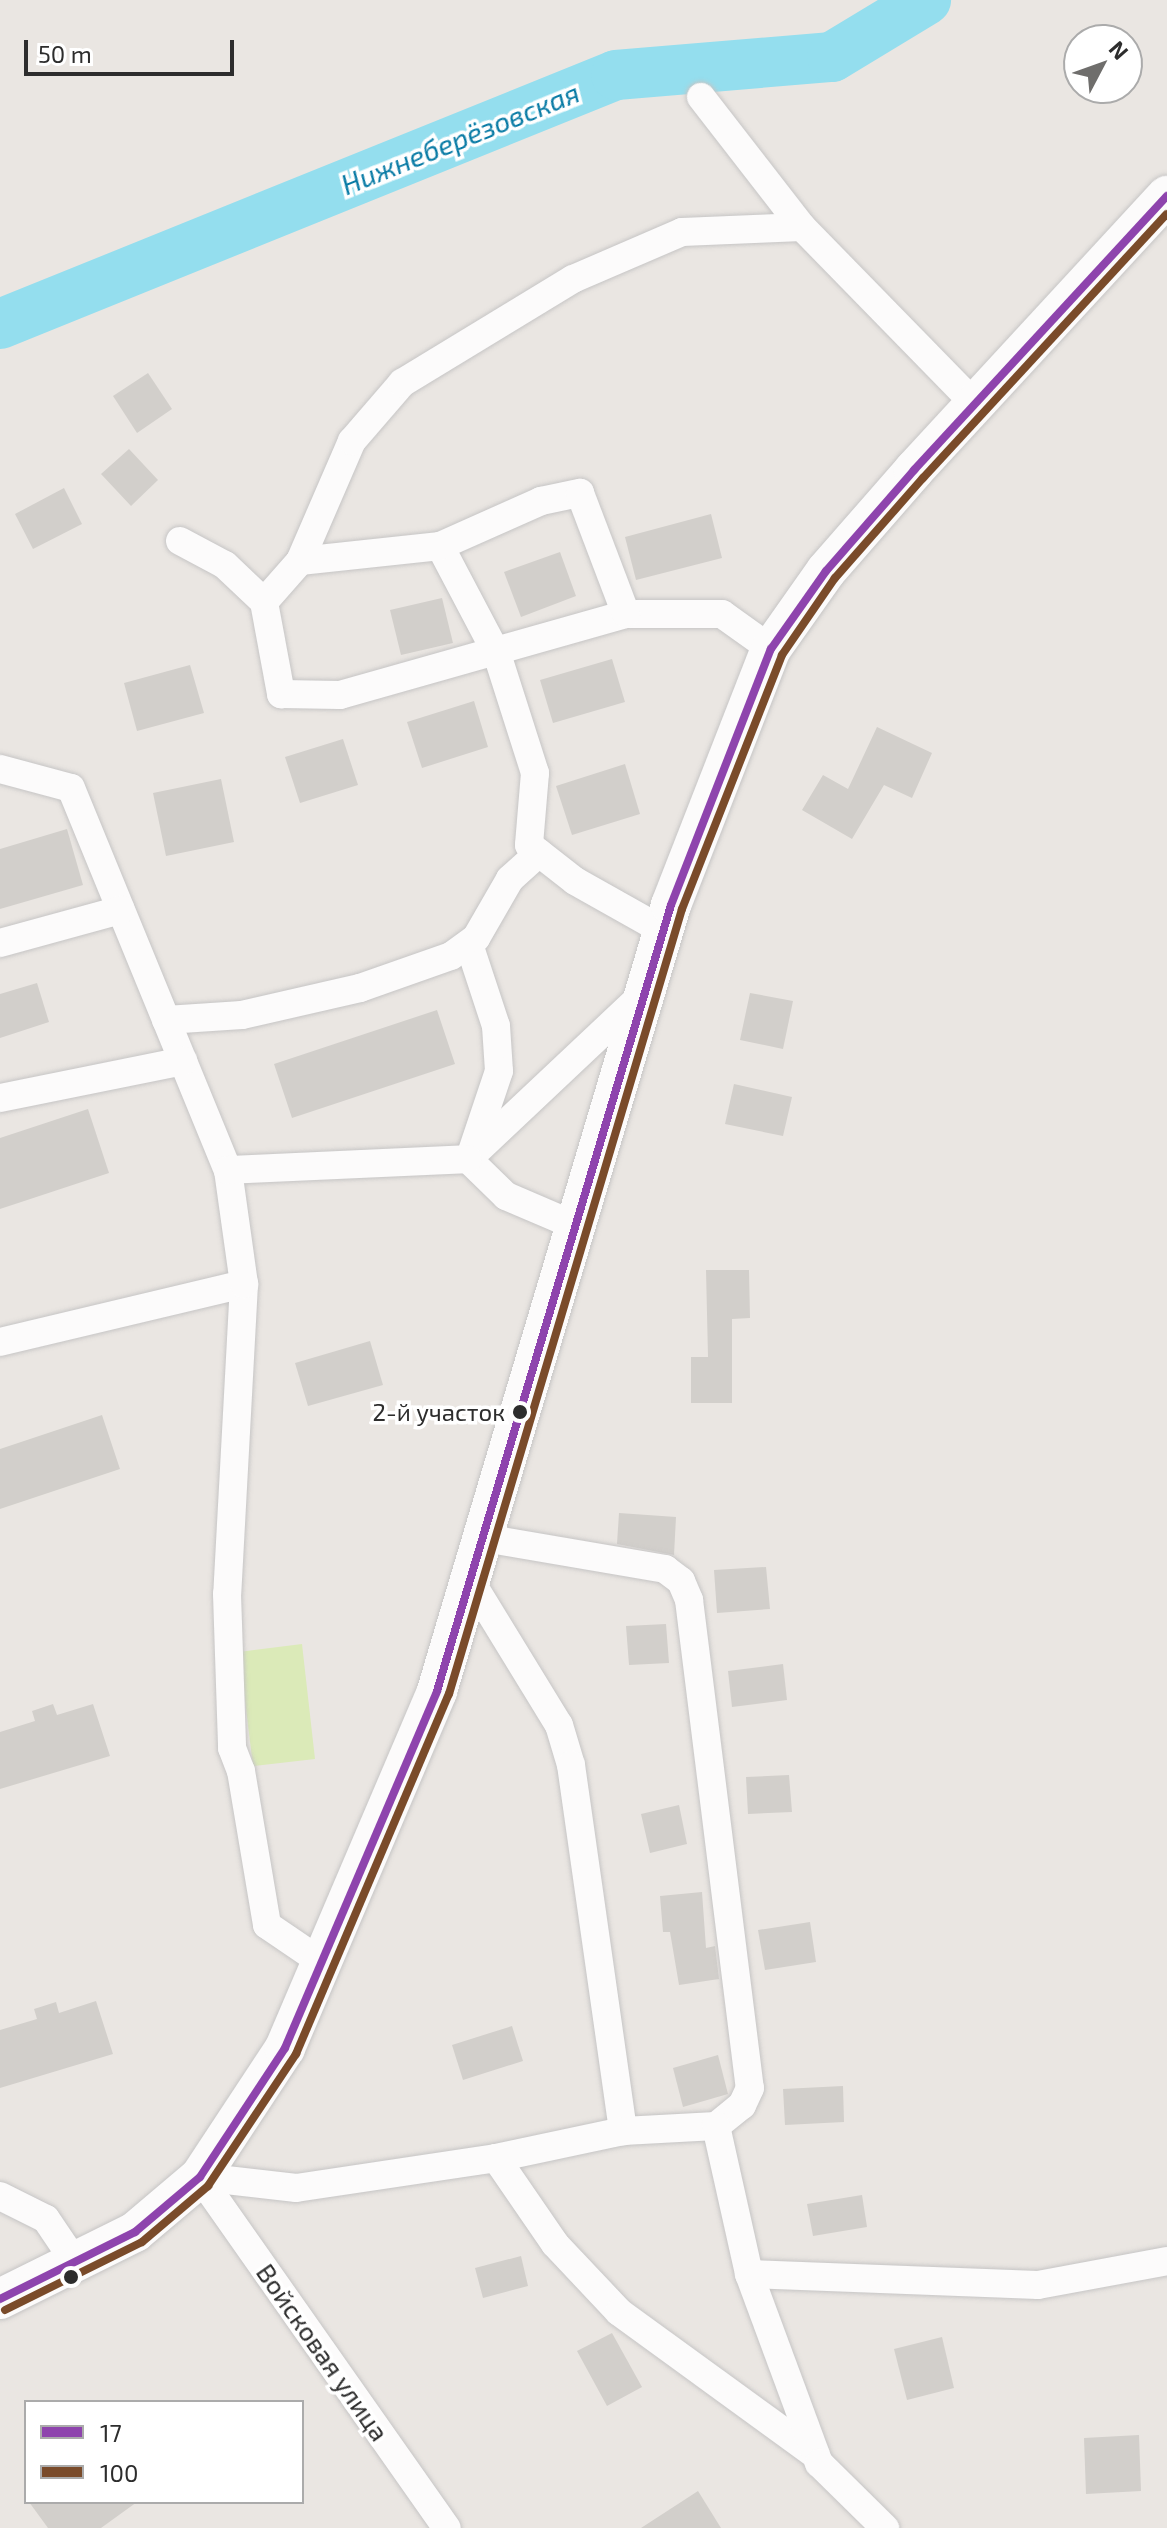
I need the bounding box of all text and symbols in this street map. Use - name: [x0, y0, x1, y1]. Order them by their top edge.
- scale bar: [28, 24, 238, 74]
- north arrow: [1063, 24, 1143, 104]
- text: N: [1105, 35, 1135, 64]
- text: 50 m: [38, 39, 92, 68]
- water label: Нижнеберёзовская: [336, 75, 584, 201]
- place label: 2-й участок: [373, 1398, 505, 1426]
- marker: 2-й участок: [512, 1404, 528, 1420]
- street label: Войсковая улица: [250, 2257, 396, 2447]
- unlabelled marker: [63, 2269, 79, 2285]
- legend: [24, 2400, 304, 2504]
- text: 17: [100, 2418, 122, 2447]
- text: 100: [100, 2458, 139, 2487]

